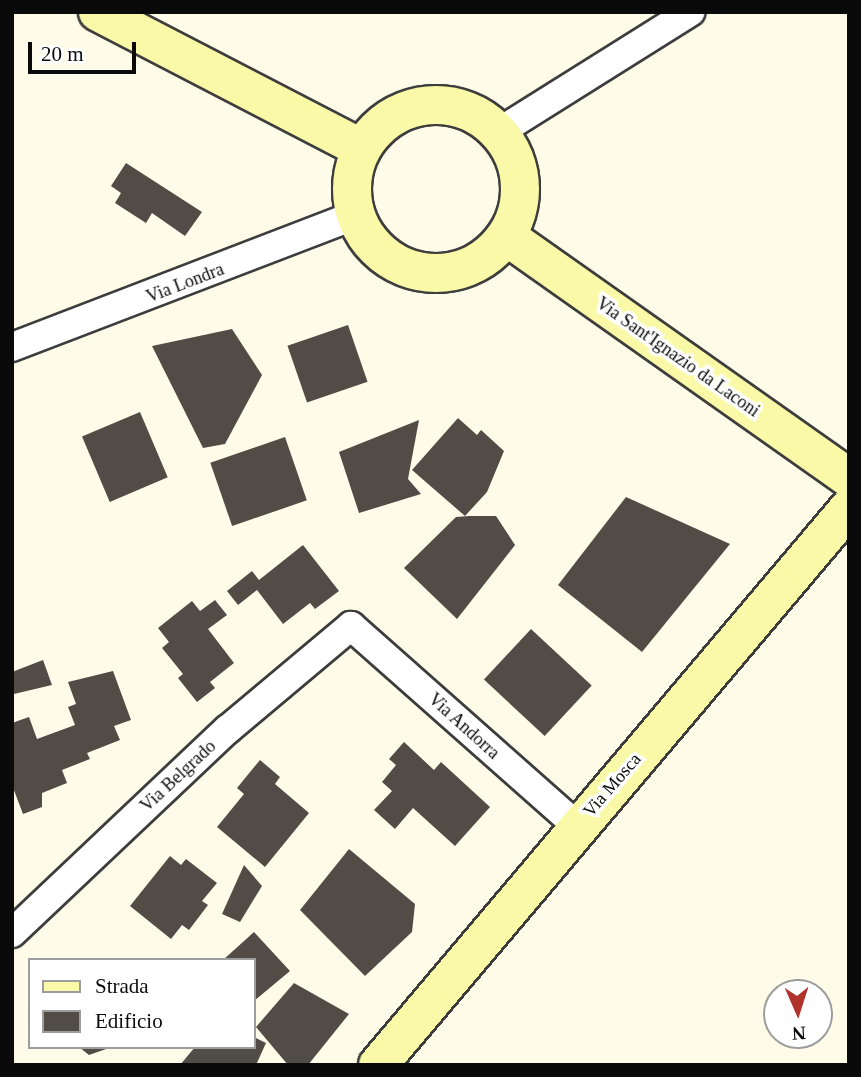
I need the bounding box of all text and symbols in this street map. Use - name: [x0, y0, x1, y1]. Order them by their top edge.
- scale bar: [32, 28, 140, 72]
- text: 20 m: [41, 42, 84, 66]
- street label: Via Londra: [143, 258, 227, 308]
- street label: Via Sant'Ignazio da Laconi: [592, 292, 764, 422]
- street label: Via Andorra: [424, 688, 504, 764]
- street label: Via Belgrado: [136, 736, 220, 816]
- street label: Via Mosca: [578, 749, 646, 821]
- legend: [28, 958, 256, 1049]
- text: Strada: [95, 974, 149, 998]
- north arrow: [763, 979, 833, 1049]
- text: Edificio: [95, 1009, 163, 1033]
- text: N: [792, 1023, 806, 1044]

